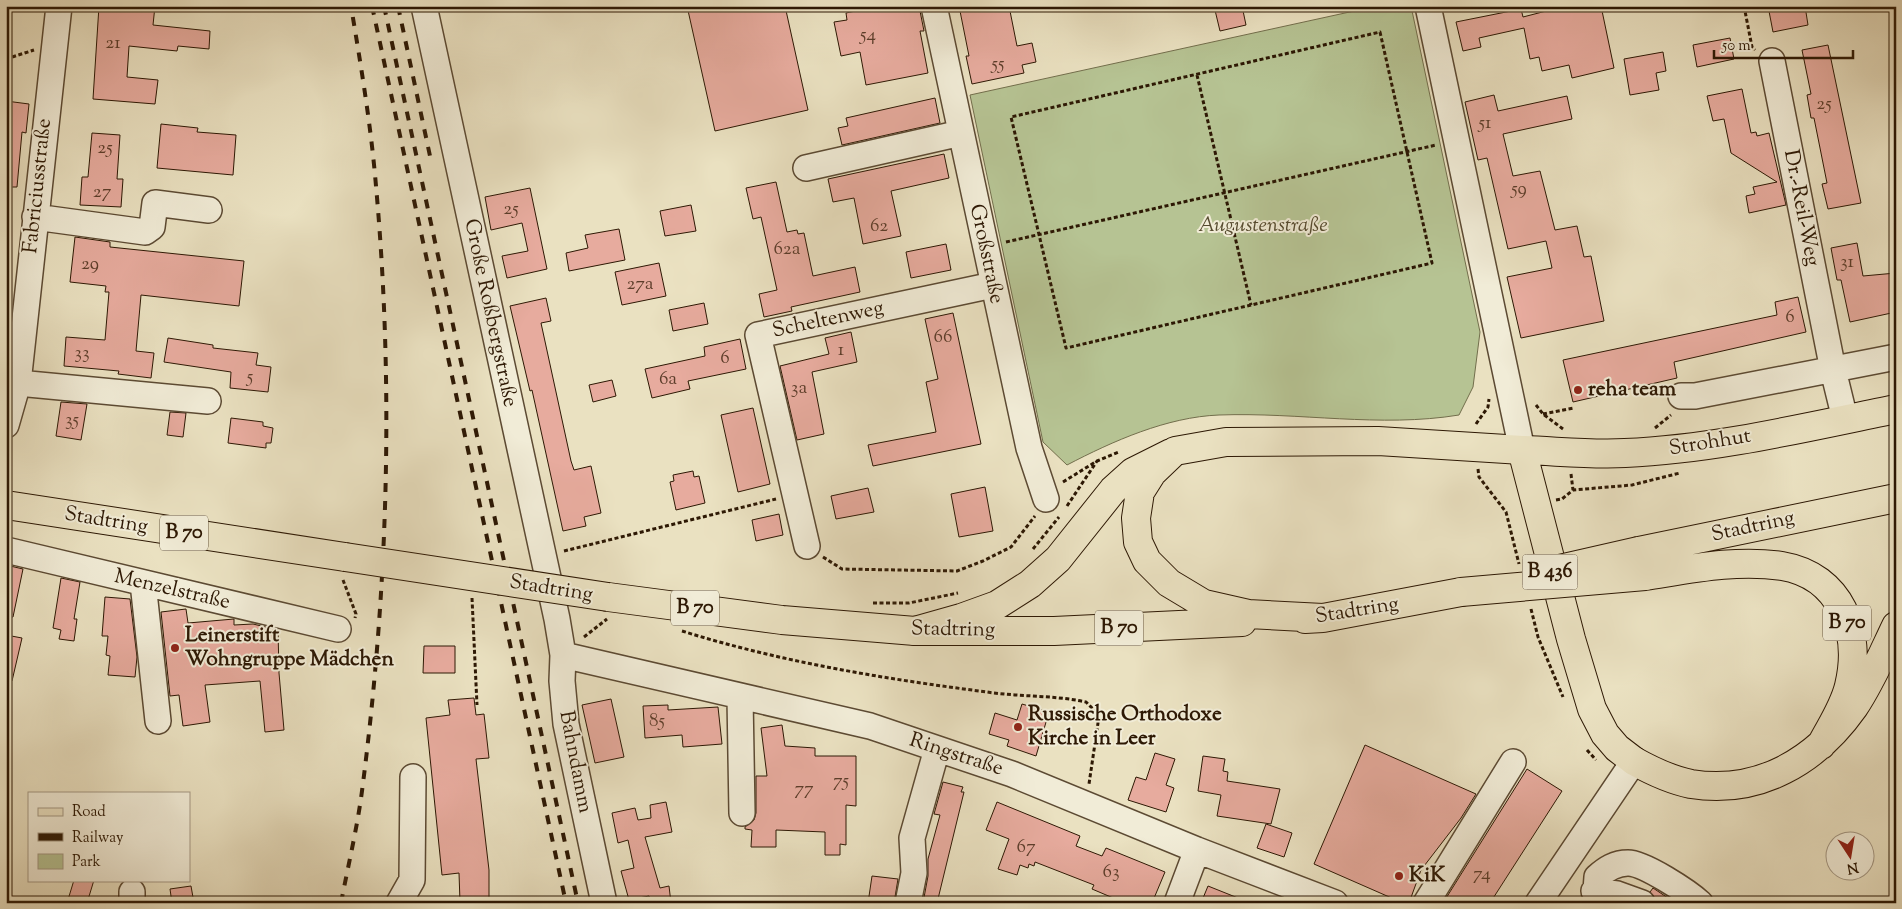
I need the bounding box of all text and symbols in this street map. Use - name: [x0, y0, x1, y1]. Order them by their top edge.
- house number: 54: [859, 22, 876, 49]
- scale bar: [1714, 28, 1853, 60]
- house number: 21: [105, 30, 121, 57]
- text: 50 m: [1721, 36, 1751, 57]
- house number: 55: [990, 51, 1005, 78]
- house number: 25: [1816, 91, 1832, 118]
- house number: 51: [1478, 110, 1492, 137]
- street label: Fabriciusstraße: [16, 117, 60, 255]
- house number: 25: [97, 135, 113, 162]
- street label: Dr.-Reil-Weg: [1775, 147, 1827, 269]
- house number: 59: [1510, 176, 1527, 203]
- house number: 27: [93, 179, 112, 206]
- house number: 25: [503, 196, 519, 223]
- street label: Großstraße: [961, 201, 1011, 307]
- park label: Augustenstraße: [1198, 211, 1328, 241]
- house number: 62: [870, 213, 888, 240]
- street label: Große Roßbergstraße: [455, 216, 525, 410]
- house number: 62a: [774, 236, 801, 263]
- house number: 31: [1840, 249, 1855, 276]
- house number: 29: [81, 251, 99, 278]
- house number: 27a: [626, 271, 654, 298]
- street label: Scheltenweg: [769, 294, 887, 346]
- house number: 6: [1785, 304, 1795, 331]
- house number: 66: [934, 324, 952, 351]
- house number: 1: [838, 337, 845, 364]
- house number: 33: [74, 340, 90, 367]
- house number: 6: [720, 345, 730, 372]
- house number: 5: [246, 364, 254, 391]
- house number: 6a: [659, 366, 677, 393]
- house number: 3a: [791, 375, 807, 402]
- place label: reha team: [1588, 375, 1677, 405]
- marker: reha team: [1572, 384, 1584, 396]
- house number: 35: [65, 407, 80, 434]
- street label: Strohhut: [1667, 422, 1753, 464]
- street label: Stadtring: [62, 500, 150, 542]
- street label: Stadtring: [1709, 504, 1797, 550]
- road number: B 70: [160, 516, 208, 550]
- road number: B 436: [1522, 554, 1578, 590]
- street label: Menzelstraße: [111, 562, 233, 618]
- street label: Stadtring: [507, 568, 595, 610]
- road number: B 70: [671, 590, 719, 626]
- street label: Stadtring: [1313, 590, 1401, 632]
- road number: B 70: [1823, 606, 1871, 640]
- road number: B 70: [1095, 610, 1143, 646]
- street label: Stadtring: [911, 614, 995, 646]
- place label: Leinerstift Wohngruppe Mädchen: [185, 621, 394, 675]
- marker: Leinerstift Wohngruppe Mädchen: [169, 642, 181, 654]
- place label: Russische Orthodoxe Kirche in Leer: [1028, 700, 1222, 754]
- street label: Bahndamm: [550, 708, 600, 816]
- house number: 85: [649, 708, 666, 735]
- marker: Russische Orthodoxe Kirche in Leer: [1012, 721, 1024, 733]
- street label: Ringstraße: [905, 726, 1007, 784]
- house number: 75: [833, 768, 850, 795]
- house number: 77: [794, 776, 814, 803]
- legend: [28, 792, 190, 882]
- text: Road: [72, 802, 106, 823]
- text: Railway: [72, 828, 124, 849]
- north arrow: [1824, 832, 1874, 882]
- house number: 67: [1017, 834, 1036, 861]
- text: Park: [72, 852, 101, 873]
- text: N: [1845, 856, 1860, 878]
- house number: 63: [1102, 859, 1120, 886]
- place label: KiK: [1409, 861, 1446, 891]
- house number: 74: [1473, 861, 1491, 888]
- marker: KiK: [1393, 870, 1405, 882]

